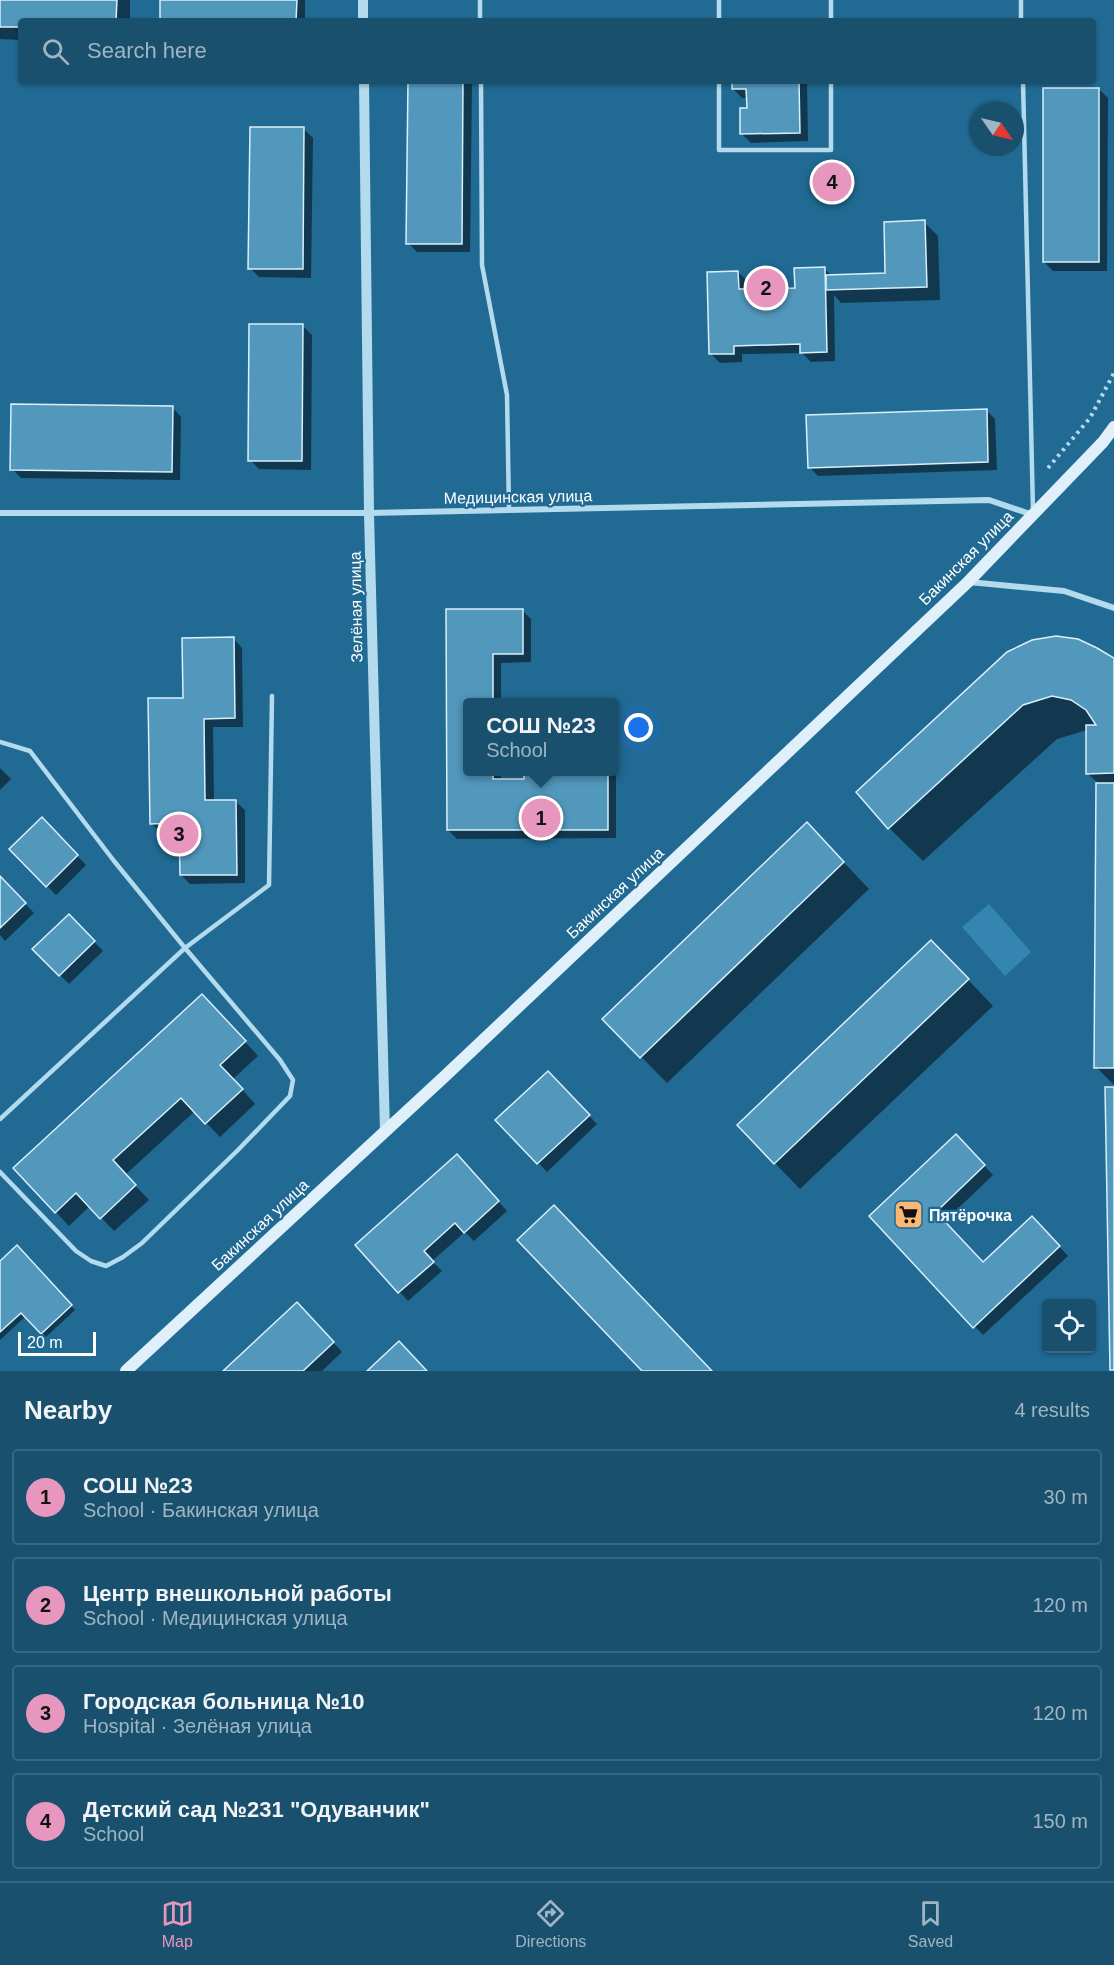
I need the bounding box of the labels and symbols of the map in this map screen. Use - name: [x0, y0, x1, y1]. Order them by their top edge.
- north arrow: [970, 102, 1024, 156]
- pin: 4: [812, 160, 852, 204]
- pin: 2: [746, 266, 786, 310]
- street label: Медицинская улица: [444, 487, 593, 507]
- street label: Бакинская улица: [916, 508, 1016, 608]
- street label: Зелёная улица: [347, 551, 365, 663]
- your location: [624, 713, 653, 742]
- pin: 1: [522, 796, 560, 840]
- pin: 3: [160, 812, 198, 856]
- street label: Бакинская улица: [563, 844, 667, 942]
- street label: Бакинская улица: [208, 1176, 312, 1274]
- supermarket icon: Пятёрочка: [892, 1199, 924, 1231]
- place label: Пятёрочка: [929, 1207, 1012, 1224]
- scale bar: [18, 1329, 96, 1356]

